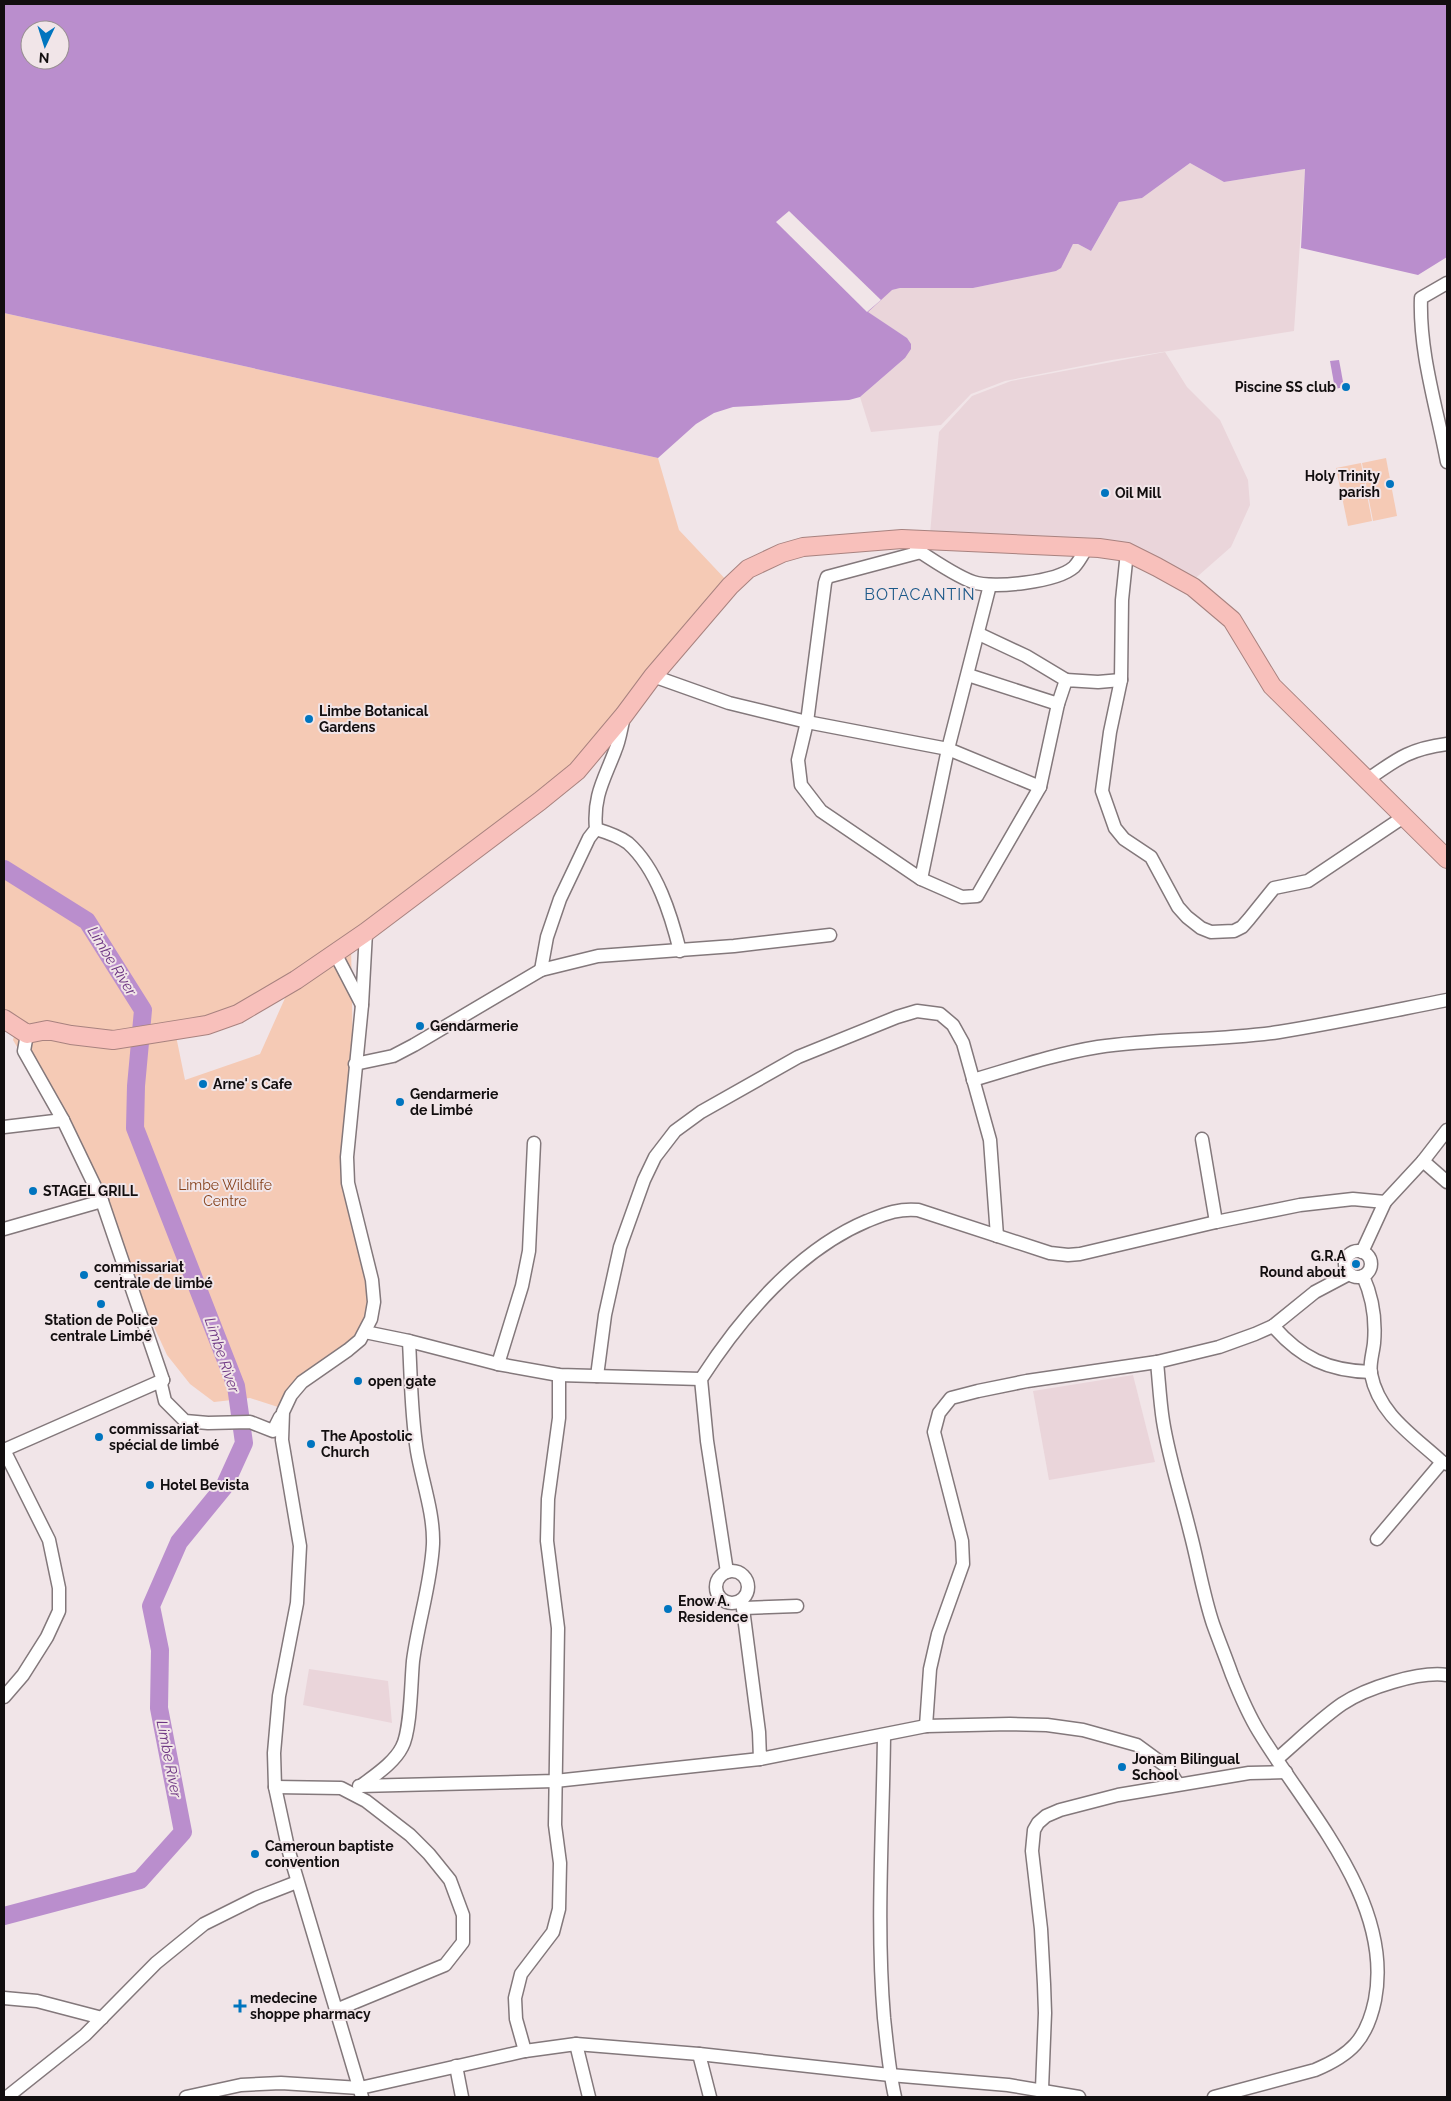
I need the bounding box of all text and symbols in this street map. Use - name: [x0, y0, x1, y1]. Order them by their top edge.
- north arrow: [20, 20, 70, 70]
- text: N: [38, 50, 50, 66]
- place label: Piscine SS club: [1235, 379, 1336, 395]
- marker: Piscine SS club: [1340, 381, 1352, 393]
- place label: Holy Trinity parish: [1305, 468, 1380, 500]
- marker: Holy Trinity parish: [1384, 478, 1396, 490]
- place label: Oil Mill: [1115, 485, 1162, 501]
- marker: Oil Mill: [1099, 487, 1111, 499]
- district label: BOTACANTIN: [864, 585, 976, 604]
- place label: Limbe Botanical Gardens: [319, 703, 429, 735]
- marker: Limbe Botanical Gardens: [303, 713, 315, 725]
- water label: Limbe River: [84, 923, 141, 1000]
- place label: Gendarmerie: [430, 1018, 519, 1034]
- marker: Gendarmerie: [414, 1020, 426, 1032]
- place label: Arne' s Cafe: [213, 1076, 293, 1092]
- marker: Arne' s Cafe: [197, 1078, 209, 1090]
- place label: Gendarmerie de Limbé: [410, 1086, 499, 1118]
- marker: Gendarmerie de Limbé: [394, 1096, 406, 1108]
- park label: Limbe Wildlife Centre: [178, 1177, 272, 1209]
- place label: STAGEL GRILL: [43, 1183, 139, 1199]
- marker: STAGEL GRILL: [27, 1185, 39, 1197]
- place label: G.R.A Round about: [1260, 1248, 1347, 1280]
- marker: G.R.A Round about: [1350, 1258, 1362, 1270]
- place label: commissariat centrale de limbé: [94, 1259, 213, 1291]
- marker: commissariat centrale de limbé: [78, 1269, 90, 1281]
- marker: Station de Police centrale Limbé: [95, 1298, 107, 1310]
- place label: Station de Police centrale Limbé: [44, 1312, 158, 1344]
- water label: Limbe River: [201, 1315, 244, 1396]
- place label: open gate: [368, 1373, 437, 1389]
- marker: open gate: [352, 1375, 364, 1387]
- place label: commissariat spécial de limbé: [109, 1421, 220, 1453]
- place label: The Apostolic Church: [321, 1428, 413, 1460]
- marker: commissariat spécial de limbé: [93, 1431, 105, 1443]
- marker: The Apostolic Church: [305, 1438, 317, 1450]
- place label: Hotel Bevista: [160, 1477, 249, 1493]
- marker: Hotel Bevista: [144, 1479, 156, 1491]
- place label: Enow A. Residence: [678, 1593, 749, 1625]
- marker: Enow A. Residence: [662, 1603, 674, 1615]
- water label: Limbe River: [153, 1719, 185, 1800]
- place label: Jonam Bilingual School: [1132, 1751, 1240, 1783]
- marker: Jonam Bilingual School: [1116, 1761, 1128, 1773]
- place label: Cameroun baptiste convention: [265, 1838, 394, 1870]
- marker: Cameroun baptiste convention: [249, 1848, 261, 1860]
- place label: medecine shoppe pharmacy: [250, 1990, 371, 2022]
- marker: medecine shoppe pharmacy: [234, 2000, 246, 2012]

